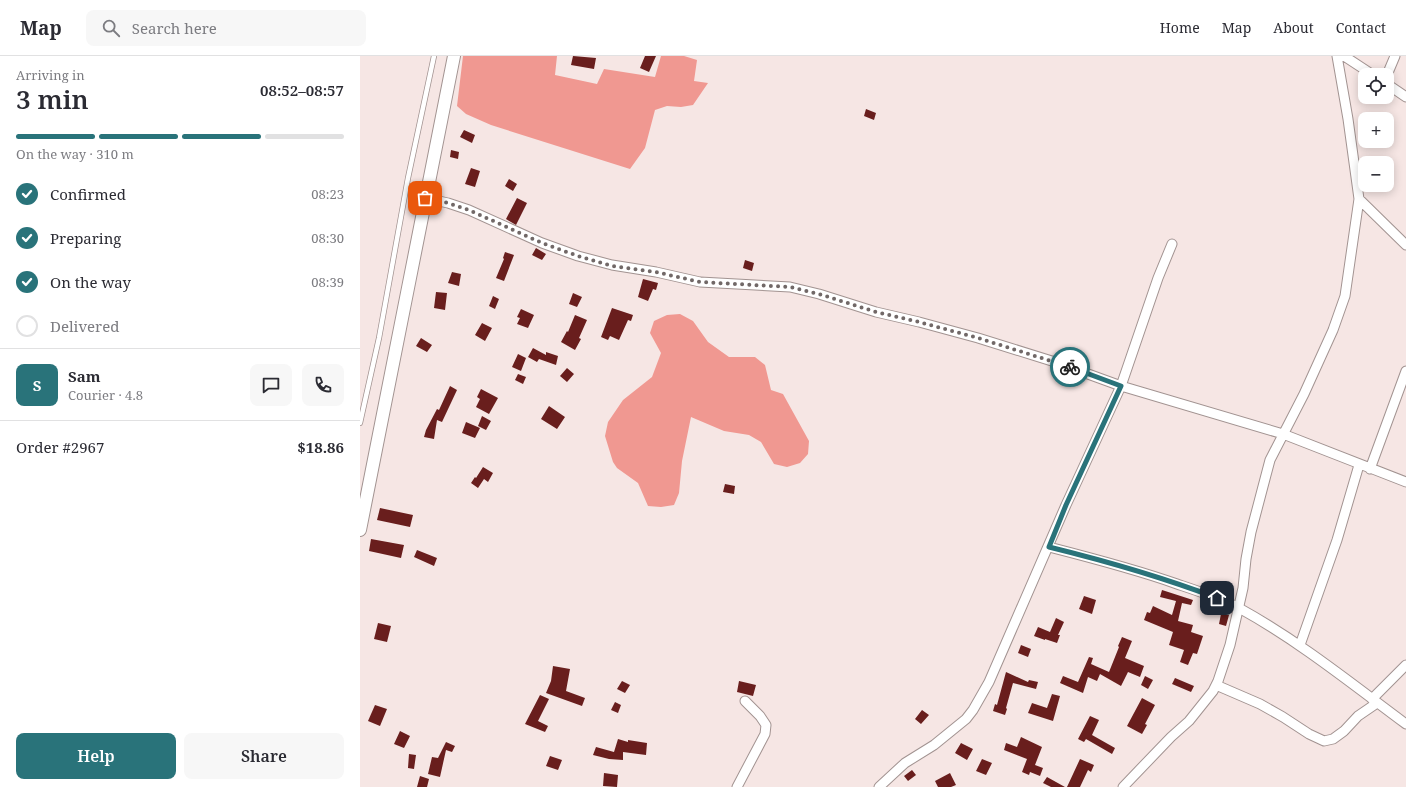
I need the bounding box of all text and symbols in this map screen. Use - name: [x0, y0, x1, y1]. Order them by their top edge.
- search box: [86, 10, 366, 46]
- text: Map: [20, 15, 62, 41]
- icon: search: [100, 17, 122, 39]
- text: Search here: [132, 18, 217, 38]
- text: Home: [1160, 18, 1200, 37]
- text: Map: [1222, 18, 1251, 37]
- text: About: [1273, 18, 1314, 37]
- text: Contact: [1336, 18, 1386, 37]
- text: Arriving in: [16, 66, 85, 84]
- map controls: [1358, 68, 1394, 192]
- button: locate: [1358, 68, 1394, 104]
- text: 08:52–08:57: [260, 80, 344, 100]
- text: 3 min: [16, 81, 89, 117]
- button: +: [1358, 112, 1394, 148]
- text: On the way · 310 m: [16, 145, 134, 163]
- button: −: [1358, 156, 1394, 192]
- pin: [408, 181, 442, 215]
- icon: check: [16, 183, 38, 205]
- text: Confirmed: [50, 184, 126, 204]
- text: 08:23: [311, 185, 344, 203]
- icon: bag: [414, 187, 436, 209]
- icon: check: [16, 227, 38, 249]
- text: Preparing: [50, 228, 121, 248]
- text: 08:30: [311, 229, 344, 247]
- icon: check: [16, 271, 38, 293]
- text: On the way: [50, 272, 131, 292]
- text: 08:39: [311, 273, 344, 291]
- text: Delivered: [50, 316, 119, 336]
- courier: [1050, 347, 1090, 387]
- icon: bike: [1059, 356, 1081, 378]
- button: chat: [250, 364, 292, 406]
- button: phone: [302, 364, 344, 406]
- text: Sam: [68, 366, 100, 386]
- text: S: [33, 375, 41, 395]
- text: Courier · 4.8: [68, 386, 143, 404]
- text: Order #2967: [16, 437, 104, 457]
- text: $18.86: [297, 437, 344, 457]
- pin: [1200, 581, 1234, 615]
- icon: home: [1206, 587, 1228, 609]
- button: Help: [16, 733, 176, 779]
- button: Share: [184, 733, 344, 779]

